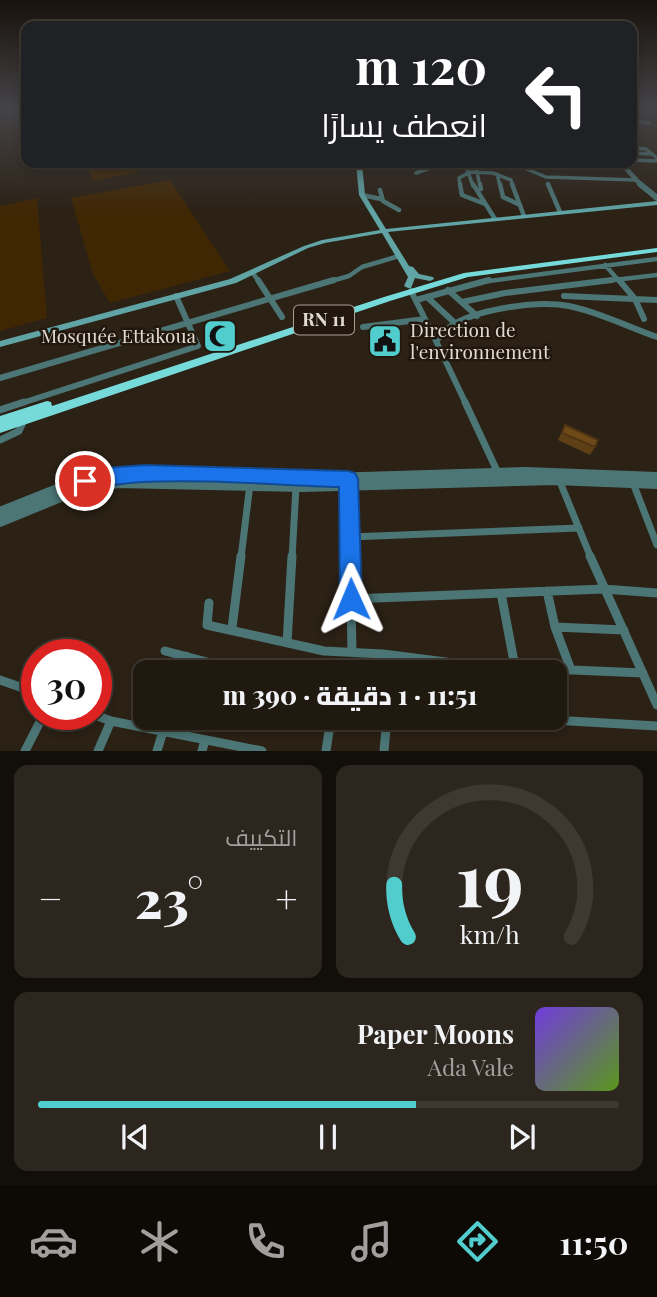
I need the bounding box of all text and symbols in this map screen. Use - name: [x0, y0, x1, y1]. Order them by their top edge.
- text: 120 m: [355, 32, 487, 97]
- icon: left: [511, 49, 602, 140]
- text: انعطف يسارًا: [321, 102, 487, 145]
- road number: RN 11: [294, 306, 354, 334]
- place label: Direction de l'environnement: [410, 316, 550, 364]
- mosque icon: Mosquée Ettakoua: [201, 317, 239, 355]
- place label: Mosquée Ettakoua: [41, 322, 197, 348]
- public building icon: Direction de l'environnement: [366, 322, 404, 360]
- pin: [55, 451, 115, 511]
- icon: arrive: [66, 462, 104, 500]
- position arrow: [314, 562, 388, 636]
- speed limit sign: 30: [21, 639, 112, 730]
- text: 11:51 · 1 دقيقة · 390 m: [223, 677, 477, 712]
- text: التكييف: [225, 821, 298, 852]
- text: 19: [455, 829, 523, 926]
- text: 23°: [135, 863, 203, 932]
- text: −: [38, 872, 63, 923]
- text: +: [275, 872, 298, 923]
- text: km/h: [459, 917, 520, 950]
- text: Paper Moons: [357, 1016, 514, 1051]
- text: Ada Vale: [427, 1051, 514, 1082]
- icon: previous: [116, 1118, 154, 1156]
- icon: pause: [309, 1118, 347, 1156]
- icon: next: [503, 1118, 541, 1156]
- icon: car: [29, 1217, 78, 1266]
- icon: climate: [135, 1217, 184, 1266]
- icon: phone: [241, 1217, 290, 1266]
- icon: music: [347, 1217, 396, 1266]
- icon: directions: [453, 1217, 502, 1266]
- text: 11:50: [559, 1220, 628, 1263]

